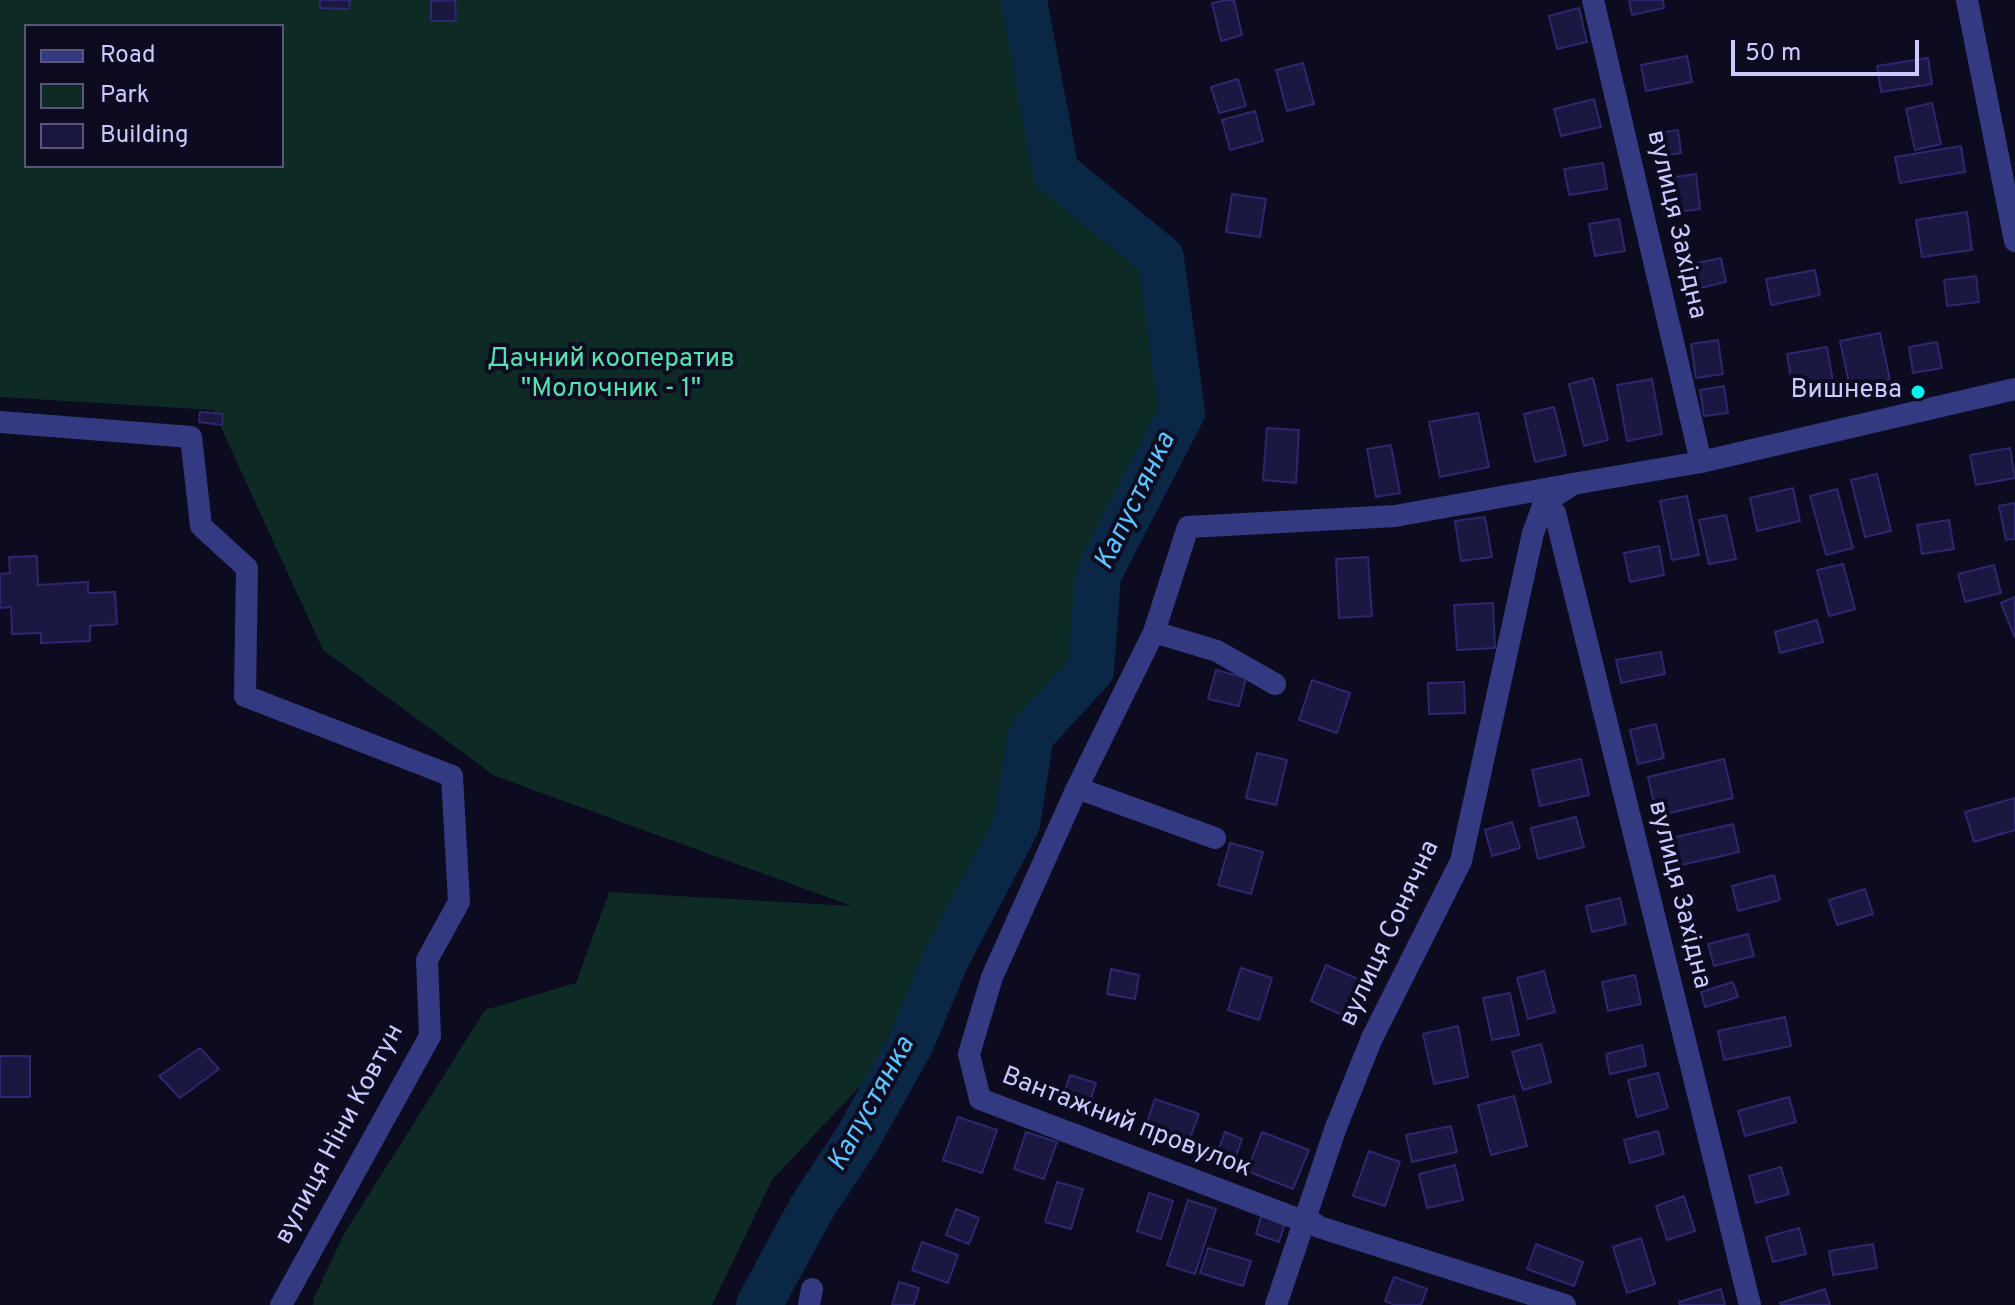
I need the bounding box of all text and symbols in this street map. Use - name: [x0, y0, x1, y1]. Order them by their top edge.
- legend: [24, 24, 284, 168]
- scale bar: [1735, 24, 1923, 74]
- text: 50 m: [1745, 39, 1801, 69]
- text: Road: [100, 41, 156, 71]
- text: Park: [100, 81, 150, 111]
- text: Building: [100, 121, 189, 151]
- street label: вулиця Західна: [1638, 128, 1712, 322]
- park label: Дачний кооператив "Молочник - 1": [487, 345, 735, 406]
- place label: Вишнева: [1790, 376, 1902, 408]
- marker: Вишнева: [1909, 383, 1927, 401]
- water label: Капустянка: [1089, 428, 1185, 576]
- street label: вулиця Західна: [1640, 798, 1716, 992]
- street label: вулиця Сонячна: [1334, 836, 1448, 1032]
- street label: вулиця Ніни Ковтун: [270, 1020, 412, 1250]
- water label: Капустянка: [822, 1032, 924, 1178]
- street label: Вантажний провулок: [997, 1062, 1255, 1186]

